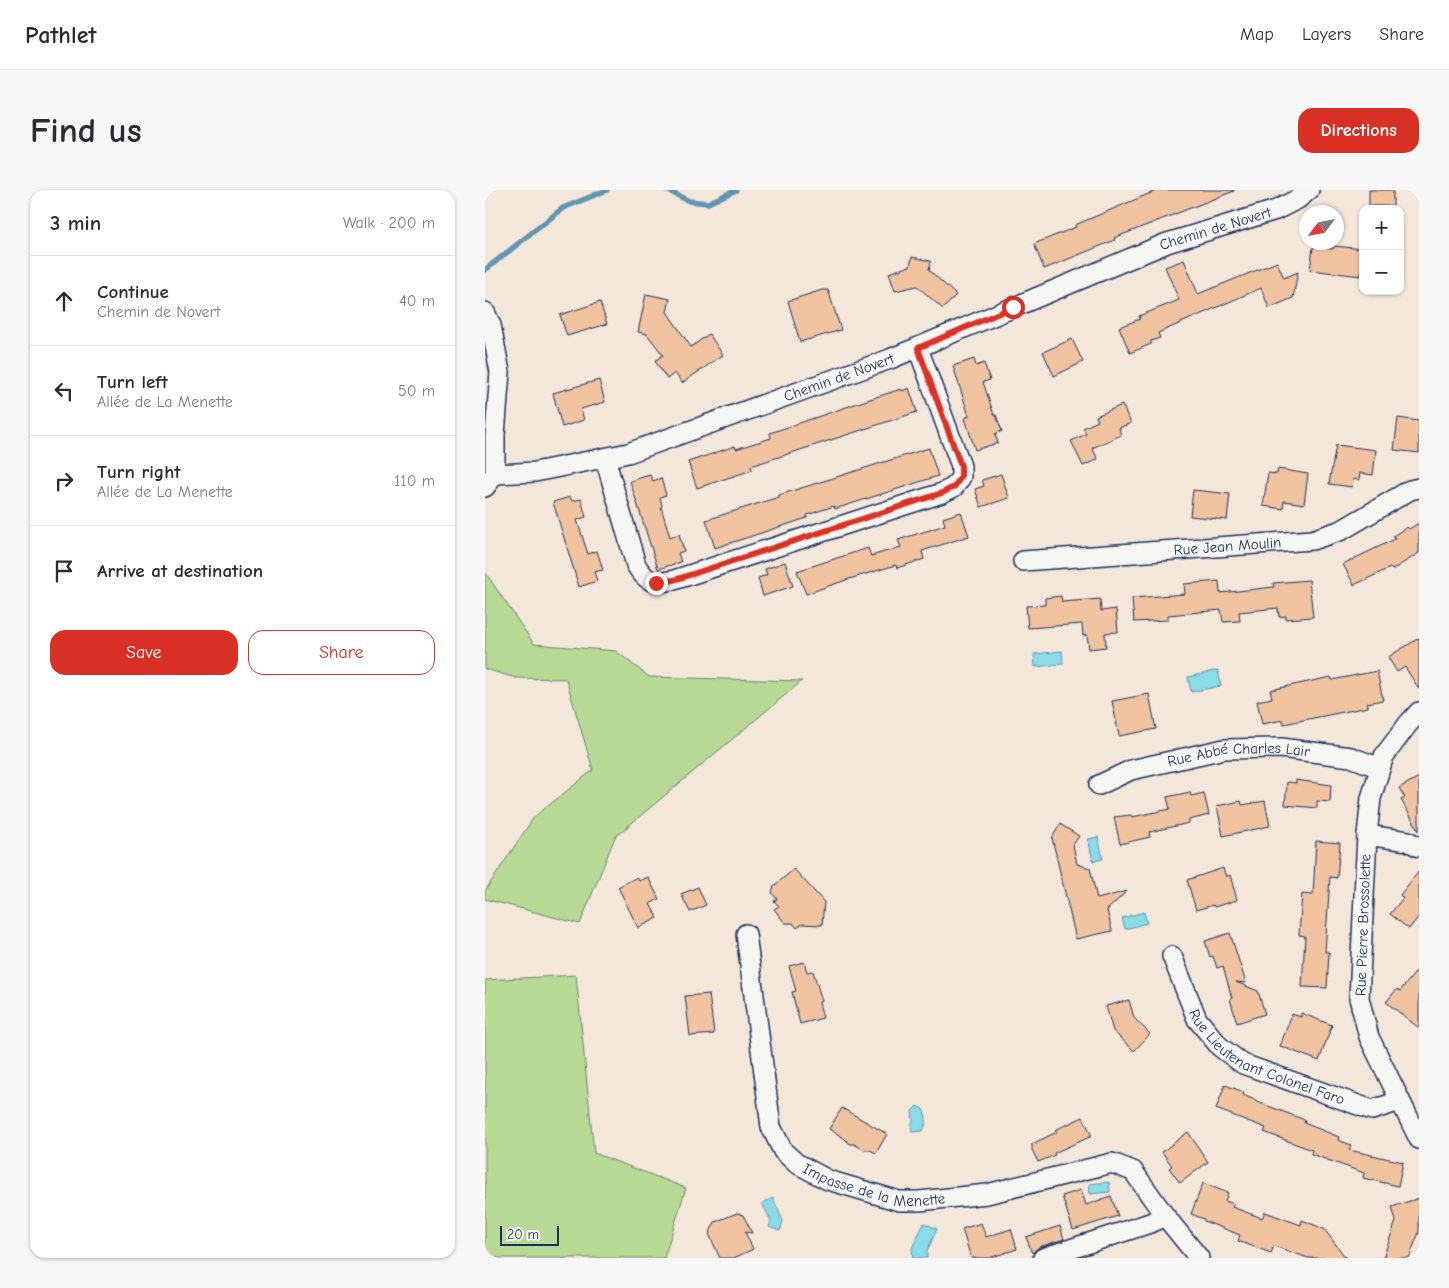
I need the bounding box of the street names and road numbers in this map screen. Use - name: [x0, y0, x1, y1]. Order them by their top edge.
- street label: Chemin de Novert: [1157, 203, 1274, 254]
- street label: Chemin de Novert: [781, 349, 897, 405]
- street label: Rue Jean Moulin: [1173, 533, 1282, 559]
- street label: Rue Abbé Charles Lair: [1166, 739, 1311, 770]
- street label: Rue Pierre Brossolette: [1352, 853, 1374, 996]
- street label: Rue Lieutenant Colonel Faro: [1185, 1007, 1347, 1109]
- street label: Impasse de la Menette: [800, 1159, 946, 1210]

